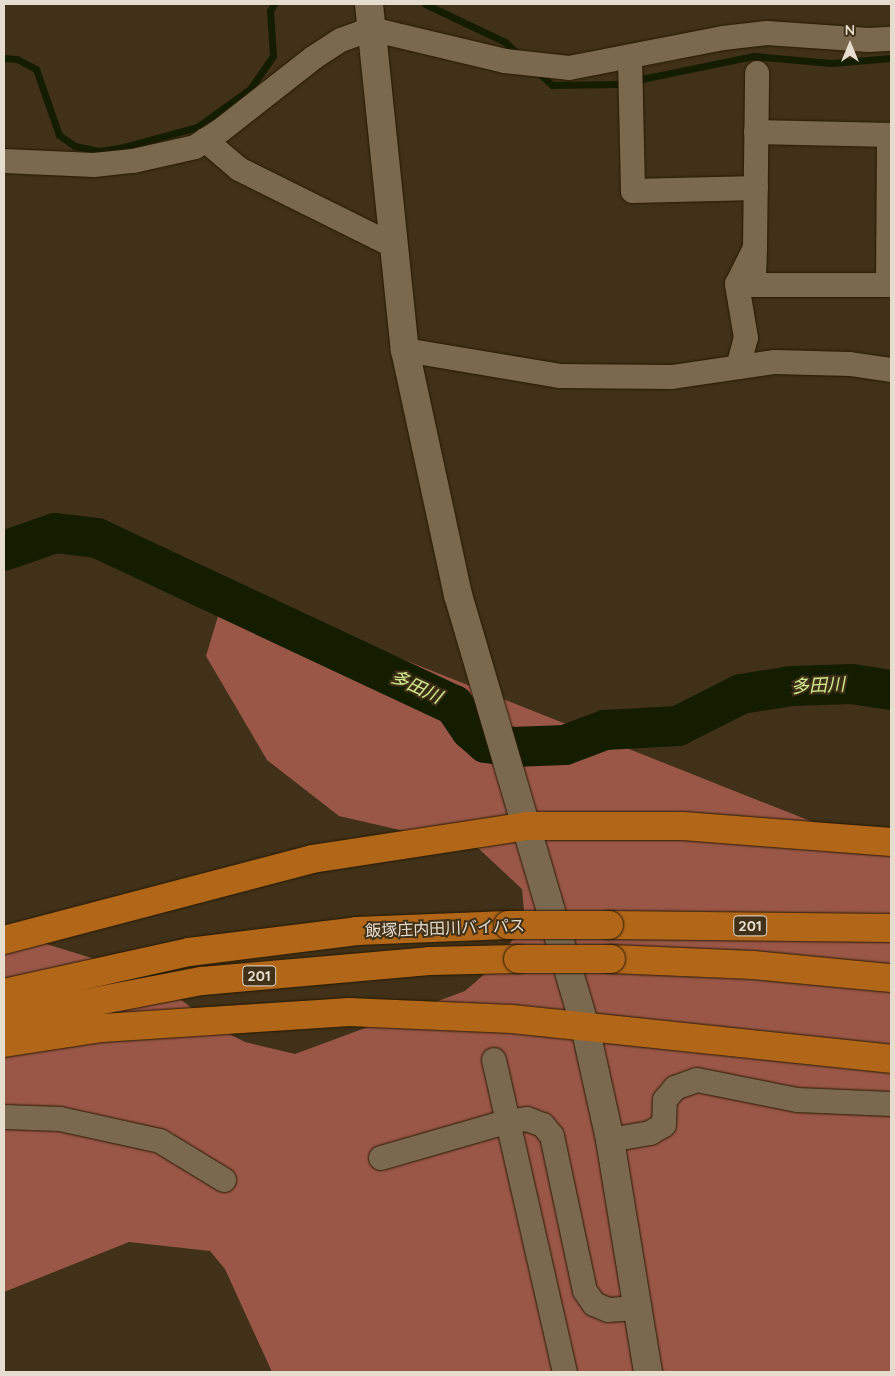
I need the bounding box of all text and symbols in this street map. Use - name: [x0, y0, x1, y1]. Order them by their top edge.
- north arrow: [825, 20, 875, 70]
- text: N: [845, 21, 855, 39]
- water label: 多田川: [387, 666, 445, 708]
- water label: 多田川: [790, 674, 846, 698]
- road number: 201: [732, 914, 768, 938]
- street label: 飯塚庄内田川バイパス: [365, 916, 525, 940]
- road number: 201: [242, 964, 276, 988]

